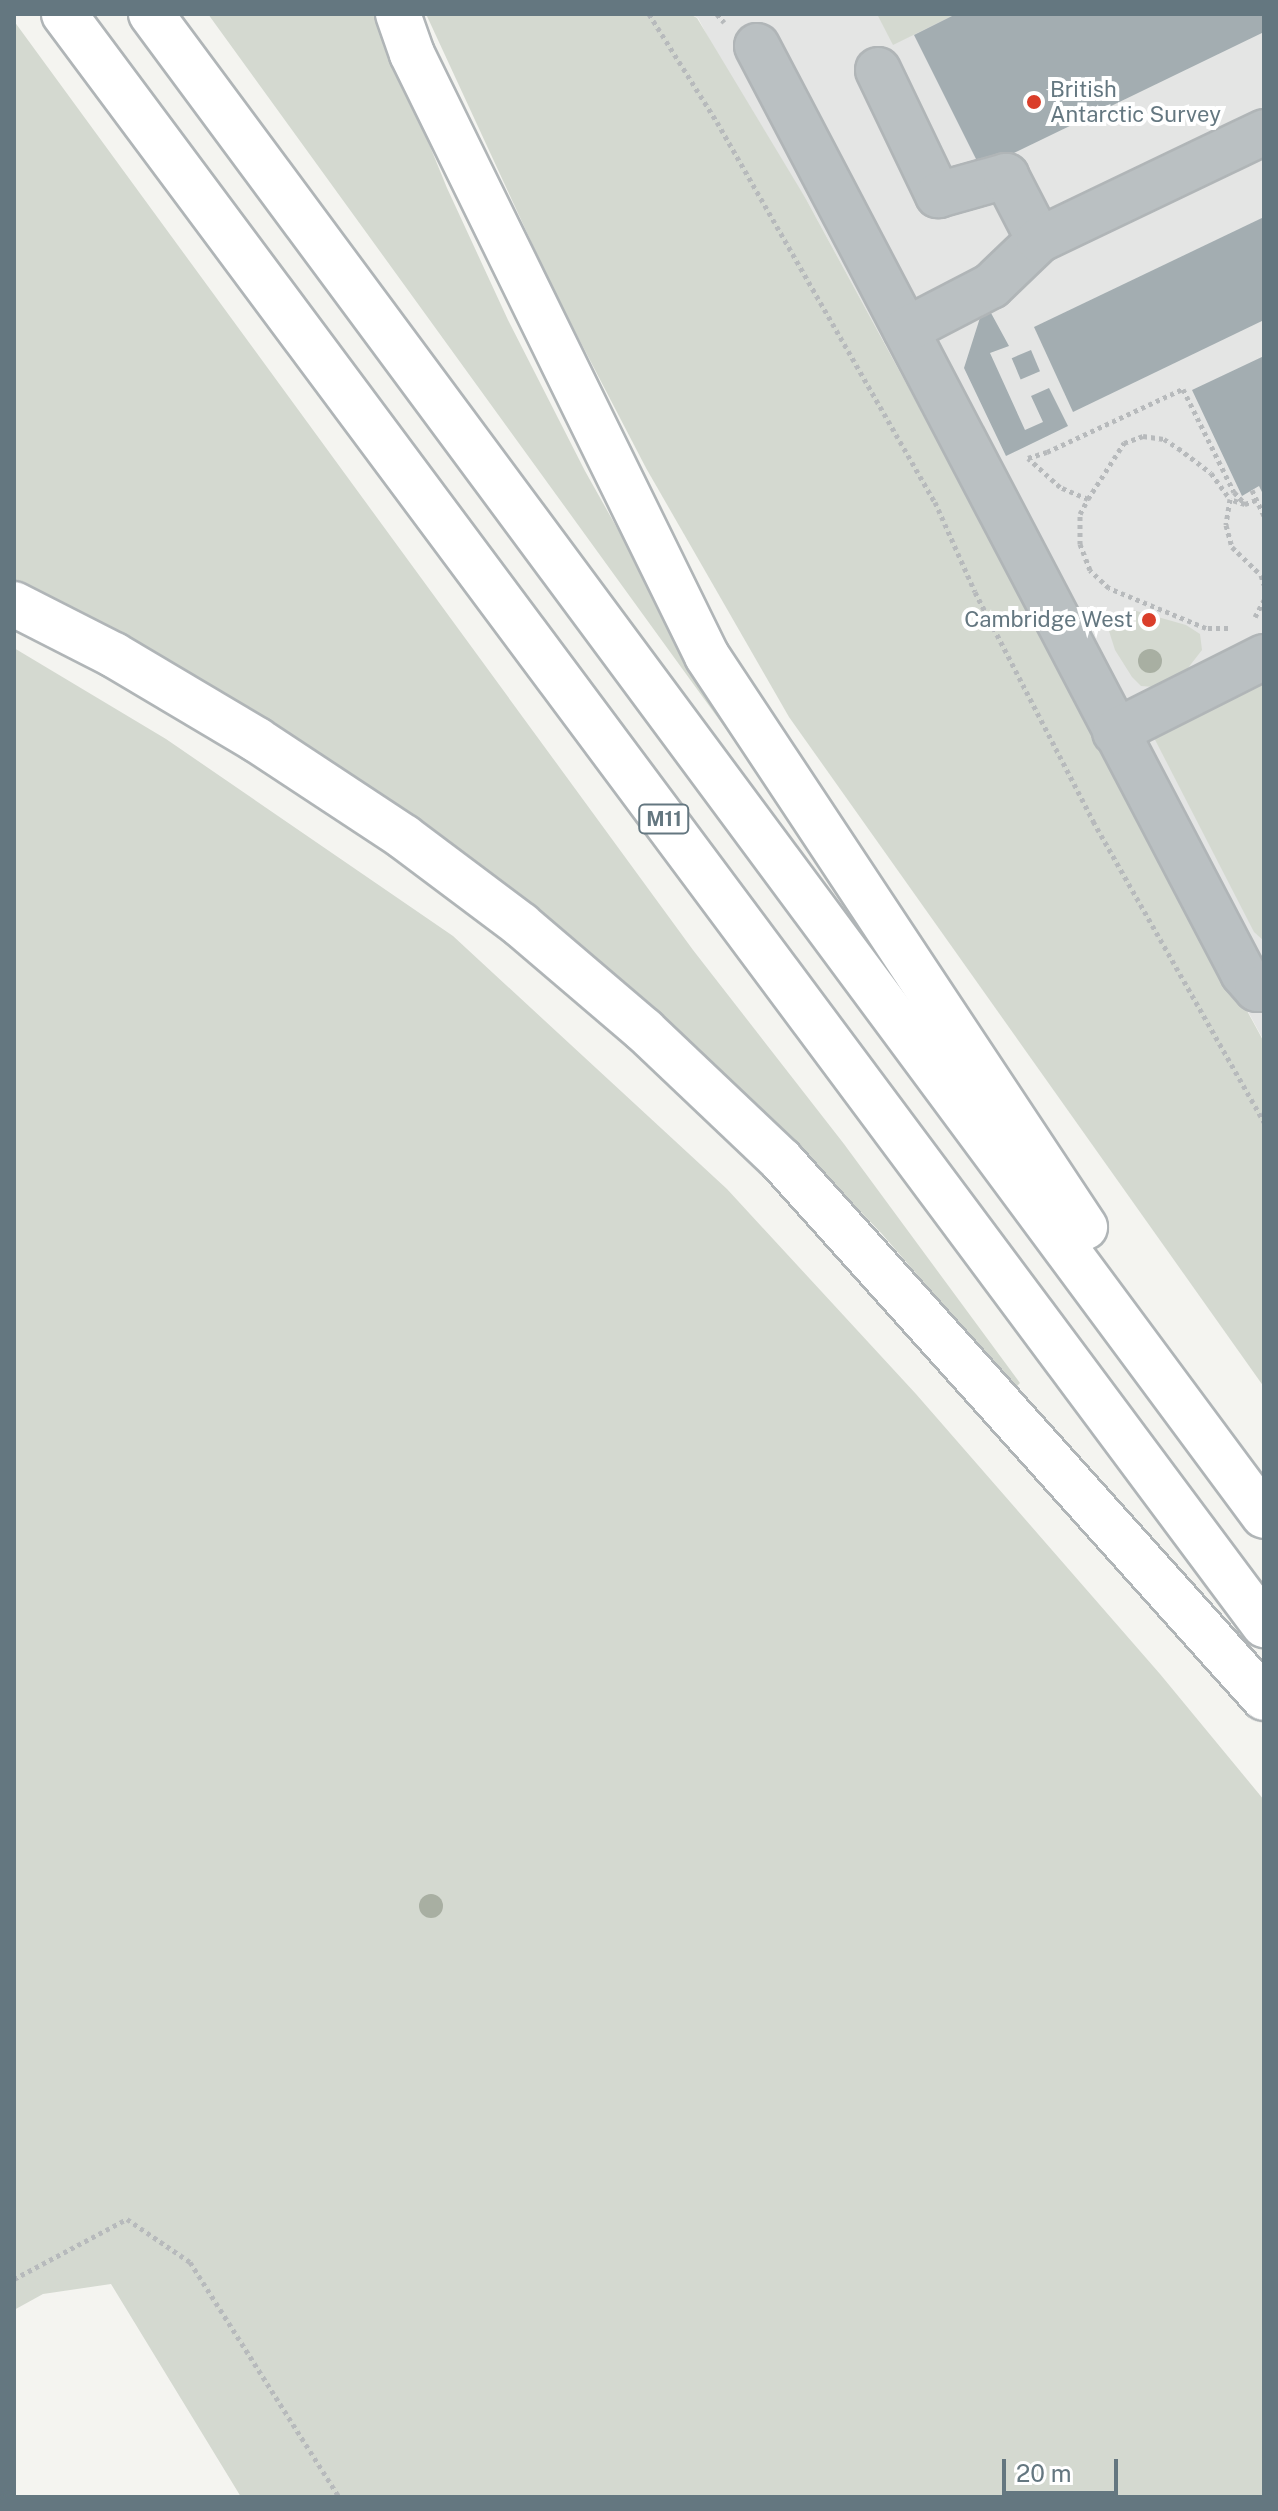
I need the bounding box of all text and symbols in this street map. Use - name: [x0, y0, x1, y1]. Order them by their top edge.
- place label: British Antarctic Survey: [1050, 76, 1221, 128]
- marker: British Antarctic Survey: [1025, 93, 1043, 111]
- place label: Cambridge West: [964, 607, 1133, 633]
- marker: Cambridge West: [1140, 611, 1158, 629]
- road number: M11: [638, 803, 690, 835]
- scale bar: [1006, 2443, 1122, 2493]
- text: 20 m: [1016, 2459, 1072, 2487]

